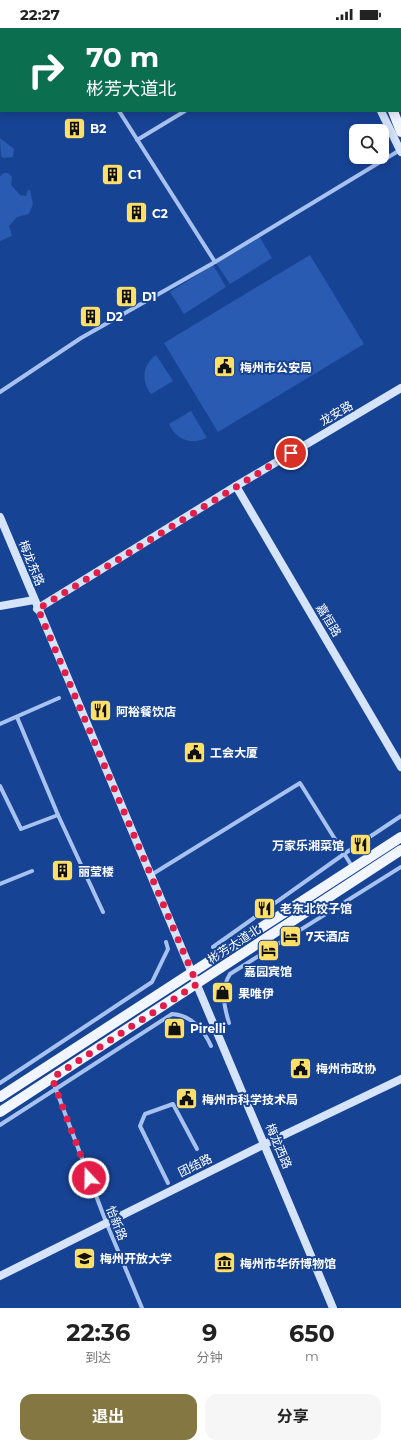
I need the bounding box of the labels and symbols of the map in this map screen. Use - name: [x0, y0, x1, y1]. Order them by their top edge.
- building icon: B2: [62, 115, 88, 141]
- place label: B2: [90, 121, 106, 136]
- building icon: C1: [99, 161, 125, 187]
- place label: C1: [128, 167, 142, 182]
- building icon: C2: [123, 200, 149, 226]
- place label: C2: [152, 206, 168, 221]
- building icon: D1: [114, 283, 140, 309]
- place label: D1: [142, 289, 157, 304]
- building icon: D2: [77, 303, 103, 329]
- place label: D2: [106, 309, 123, 324]
- public building icon: 梅州市公安局: [212, 354, 238, 380]
- place label: 梅州市公安局: [240, 360, 312, 375]
- street label: 龙安路: [317, 398, 355, 428]
- pin: [274, 436, 308, 470]
- street label: 梅龙东路: [16, 538, 48, 588]
- street label: 嘉恒路: [313, 601, 345, 639]
- restaurant icon: 阿裕餐饮店: [87, 698, 113, 724]
- place label: 阿裕餐饮店: [116, 704, 176, 719]
- public building icon: 工会大厦: [181, 739, 207, 765]
- place label: 工会大厦: [210, 745, 258, 760]
- restaurant icon: 万家乐湘菜馆: [347, 832, 373, 858]
- place label: 万家乐湘菜馆: [272, 838, 344, 853]
- building icon: 丽莹楼: [50, 858, 76, 884]
- place label: 丽莹楼: [78, 864, 114, 879]
- restaurant icon: 老东北饺子馆: [252, 895, 278, 921]
- place label: 老东北饺子馆: [280, 901, 352, 916]
- street label: 彬芳大道北: [205, 921, 263, 967]
- hotel icon: 7天酒店: [277, 923, 303, 949]
- place label: 7天酒店: [306, 929, 349, 944]
- hotel icon: 嘉园宾馆: [255, 937, 281, 963]
- place label: 嘉园宾馆: [244, 964, 292, 979]
- shop icon: 果唯伊: [209, 980, 235, 1006]
- place label: 果唯伊: [238, 986, 274, 1001]
- shop icon: Pirelli: [162, 1015, 188, 1041]
- place label: Pirelli: [190, 1021, 226, 1036]
- public building icon: 梅州市政协: [288, 1055, 314, 1081]
- place label: 梅州市政协: [316, 1061, 377, 1076]
- public building icon: 梅州市科学技术局: [173, 1086, 199, 1112]
- place label: 梅州市科学技术局: [202, 1092, 298, 1107]
- street label: 梅龙西路: [263, 1121, 295, 1171]
- street label: 团结路: [176, 1150, 214, 1180]
- position arrow: [68, 1157, 110, 1199]
- street label: 怡新路: [103, 1203, 131, 1243]
- school or university icon: 梅州开放大学: [71, 1245, 97, 1271]
- museum icon: 梅州市华侨博物馆: [212, 1250, 238, 1276]
- place label: 梅州开放大学: [100, 1251, 172, 1266]
- place label: 梅州市华侨博物馆: [240, 1256, 336, 1271]

